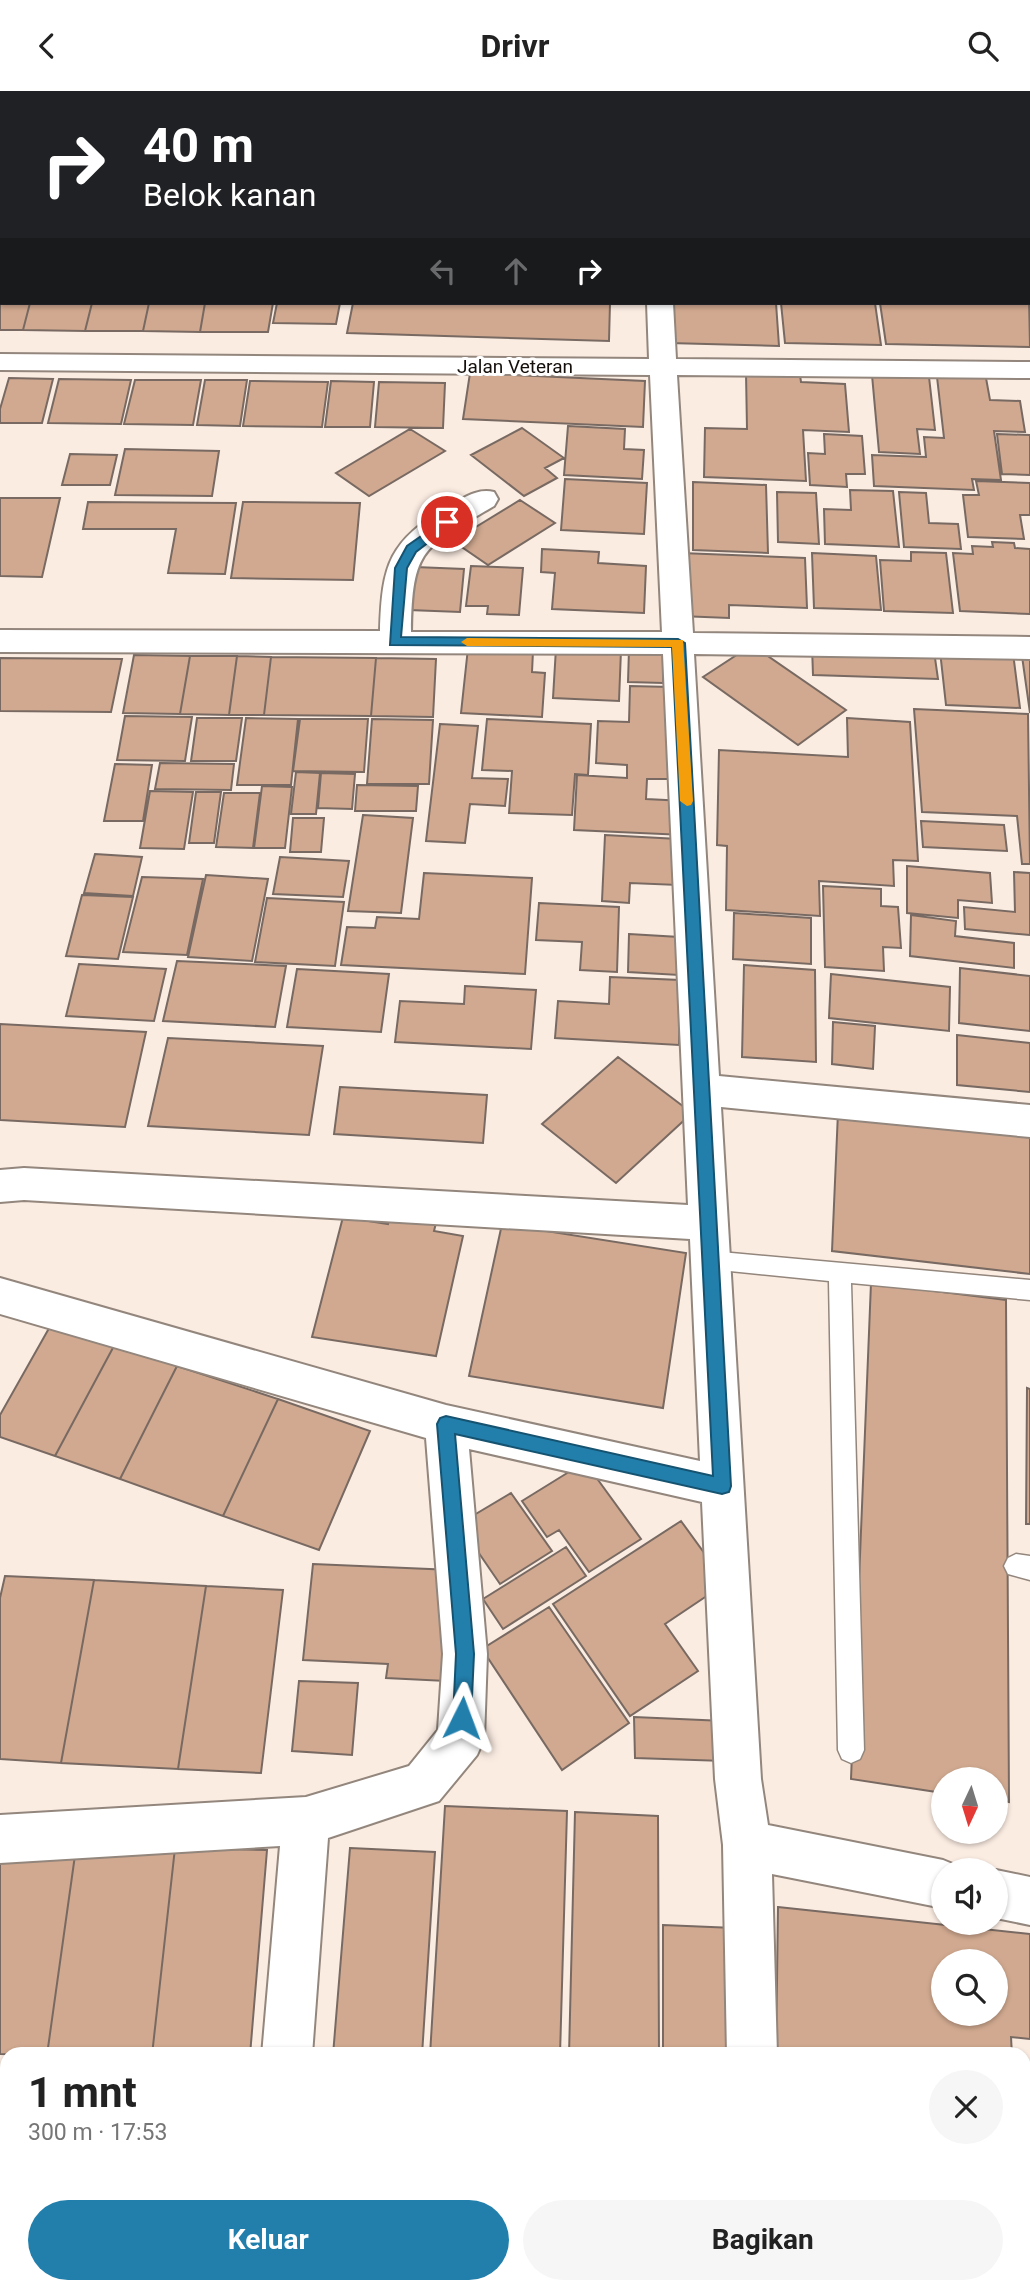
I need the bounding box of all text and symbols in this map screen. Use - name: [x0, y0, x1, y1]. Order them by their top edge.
- icon: back: [28, 27, 66, 65]
- text: Drivr: [481, 27, 549, 65]
- icon: search: [964, 27, 1002, 65]
- text: 40 m: [143, 117, 254, 174]
- icon: right: [28, 119, 119, 210]
- text: Belok kanan: [143, 176, 316, 214]
- icon: left: [424, 252, 462, 290]
- icon: ahead: [497, 252, 535, 290]
- icon: right: [570, 252, 608, 290]
- street label: Jalan Veteran: [457, 355, 573, 378]
- pin: [417, 492, 477, 552]
- icon: arrive: [428, 503, 466, 541]
- position arrow: [425, 1681, 499, 1755]
- north arrow: [931, 1767, 1008, 1845]
- map controls: [931, 1767, 1008, 2026]
- button: sound: [931, 1858, 1008, 1935]
- button: search: [931, 1949, 1008, 2026]
- text: 1 mnt: [28, 2068, 137, 2117]
- button: close: [929, 2070, 1003, 2144]
- text: 300 m · 17:53: [28, 2119, 167, 2146]
- button: Keluar: [28, 2200, 509, 2280]
- button: Bagikan: [523, 2200, 1003, 2280]

